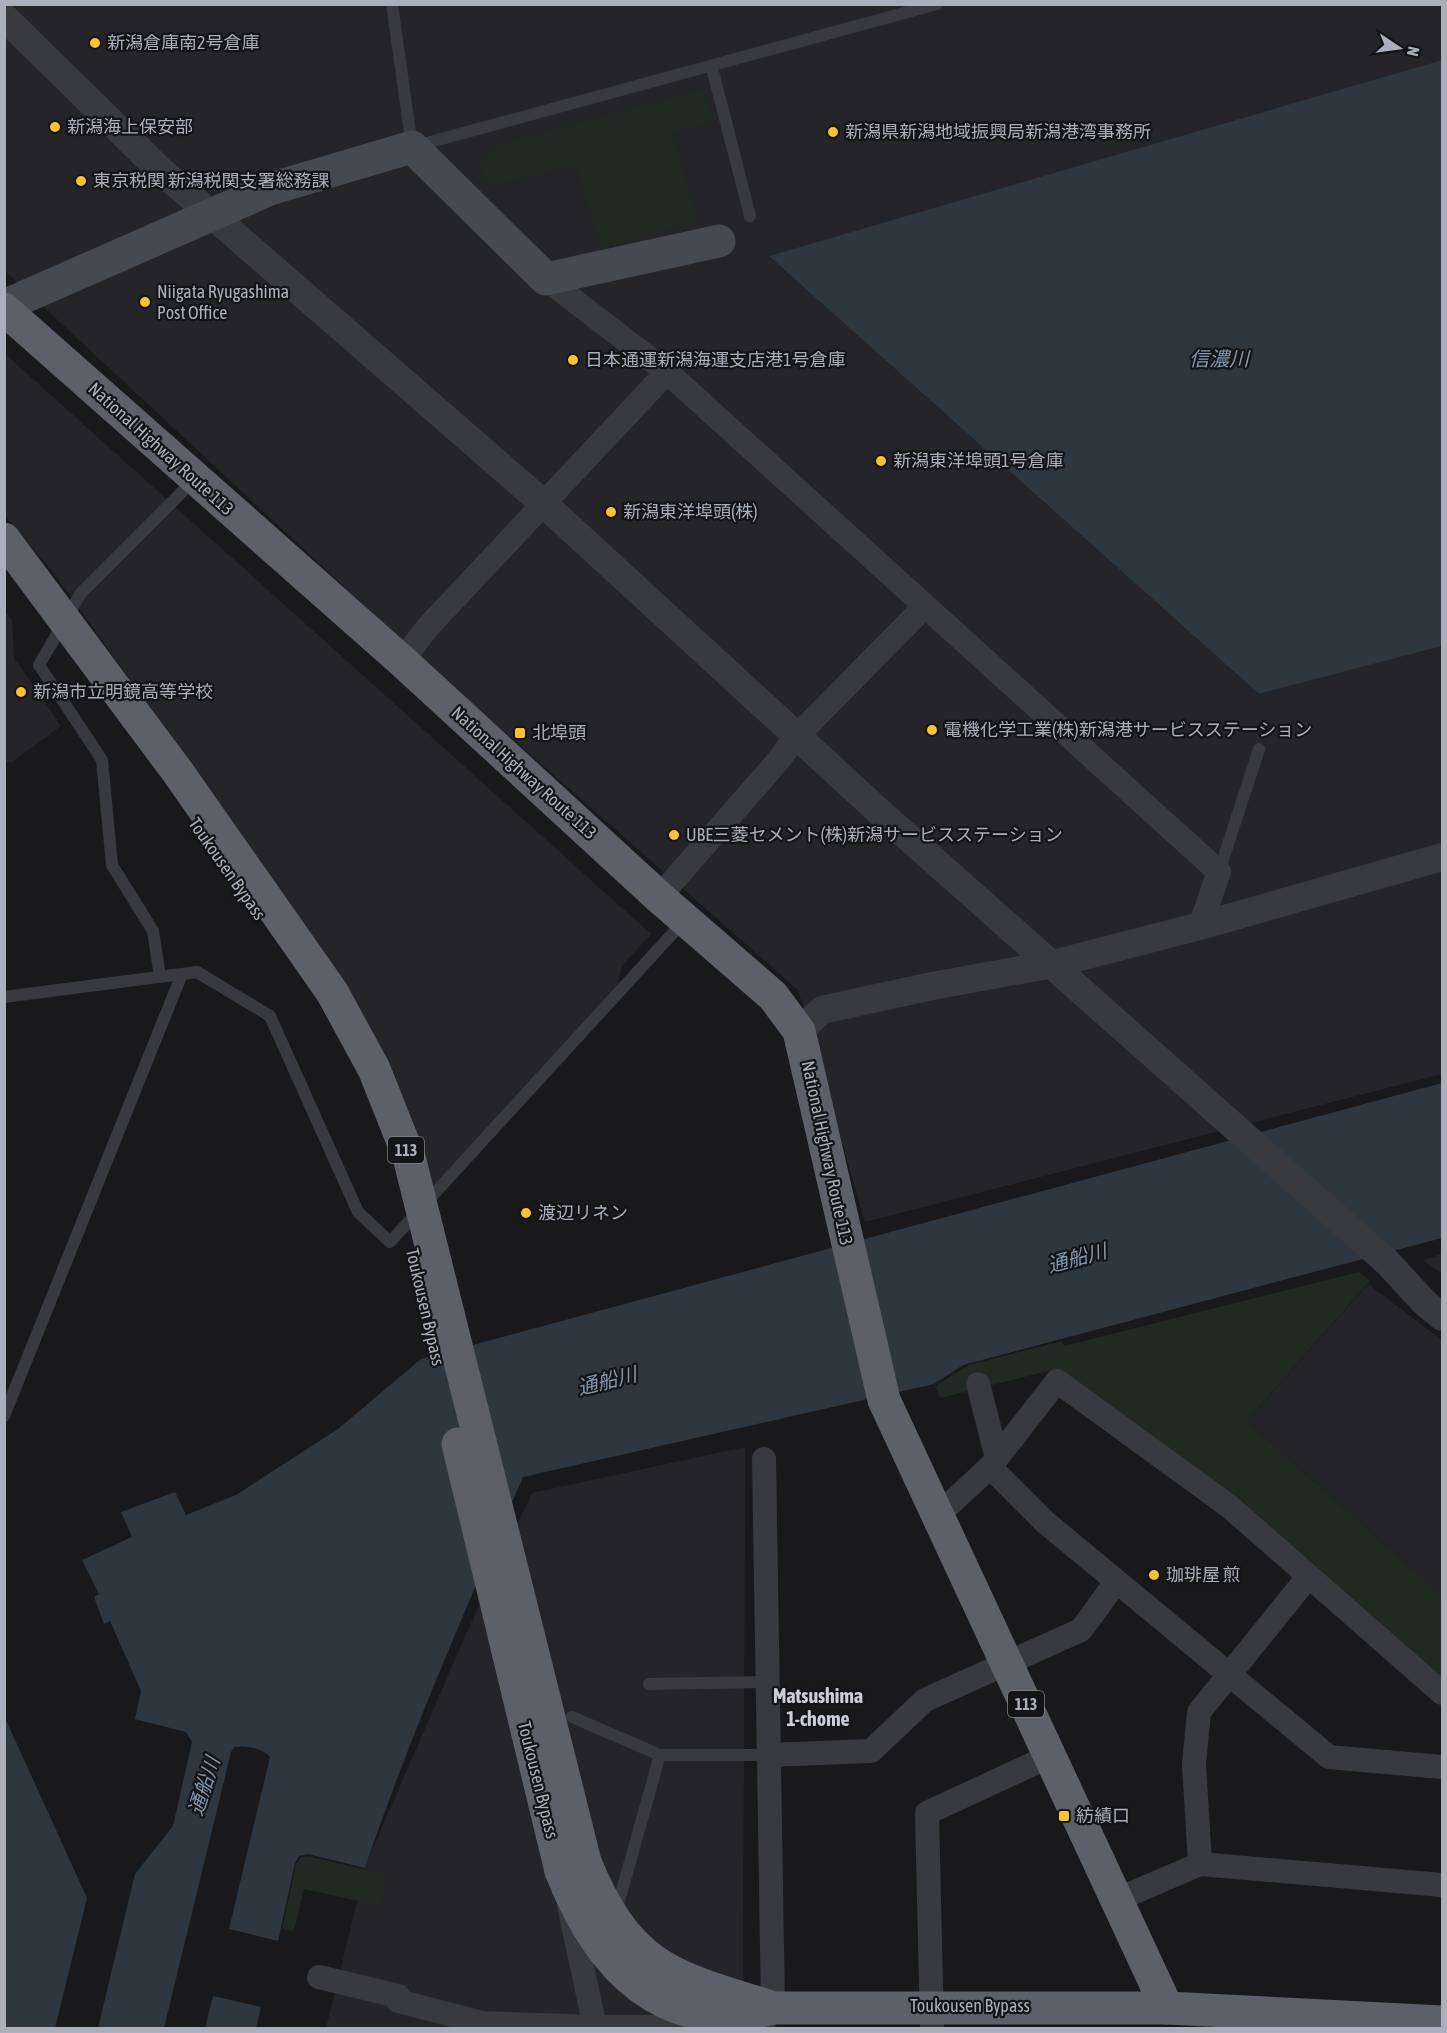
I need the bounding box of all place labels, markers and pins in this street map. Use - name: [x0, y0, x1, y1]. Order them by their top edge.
- place label: 新潟倉庫南2号倉庫: [107, 32, 259, 53]
- marker: 新潟倉庫南2号倉庫: [88, 36, 102, 50]
- place label: 新潟海上保安部: [67, 116, 193, 137]
- marker: 新潟海上保安部: [48, 120, 62, 134]
- place label: 新潟県新潟地域振興局新潟港湾事務所: [845, 121, 1151, 142]
- marker: 新潟県新潟地域振興局新潟港湾事務所: [826, 125, 840, 139]
- place label: 東京税関 新潟税関支署総務課: [93, 170, 329, 191]
- marker: 東京税関 新潟税関支署総務課: [74, 174, 88, 188]
- place label: Niigata Ryugashima Post Office: [157, 281, 289, 323]
- marker: Niigata Ryugashima Post Office: [138, 295, 152, 309]
- place label: 日本通運新潟海運支店港1号倉庫: [585, 349, 845, 370]
- marker: 日本通運新潟海運支店港1号倉庫: [566, 353, 580, 367]
- place label: 新潟東洋埠頭1号倉庫: [893, 450, 1063, 471]
- marker: 新潟東洋埠頭1号倉庫: [874, 454, 888, 468]
- place label: 新潟東洋埠頭(株): [623, 501, 758, 522]
- marker: 新潟東洋埠頭(株): [604, 505, 618, 519]
- place label: 新潟市立明鏡高等学校: [33, 681, 213, 702]
- marker: 新潟市立明鏡高等学校: [14, 685, 28, 699]
- place label: 電機化学工業(株)新潟港サービスステーション: [944, 719, 1312, 740]
- place label: 北埠頭: [532, 722, 586, 743]
- marker: 電機化学工業(株)新潟港サービスステーション: [925, 723, 939, 737]
- marker: 北埠頭: [513, 726, 527, 740]
- place label: UBE三菱セメント(株)新潟サービスステーション: [686, 824, 1063, 845]
- marker: UBE三菱セメント(株)新潟サービスステーション: [667, 828, 681, 842]
- place label: 渡辺リネン: [538, 1202, 628, 1223]
- marker: 渡辺リネン: [519, 1206, 533, 1220]
- place label: 珈琲屋 煎: [1166, 1564, 1240, 1585]
- marker: 珈琲屋 煎: [1147, 1568, 1161, 1582]
- place label: 紡績口: [1076, 1805, 1130, 1826]
- marker: 紡績口: [1057, 1809, 1071, 1823]

